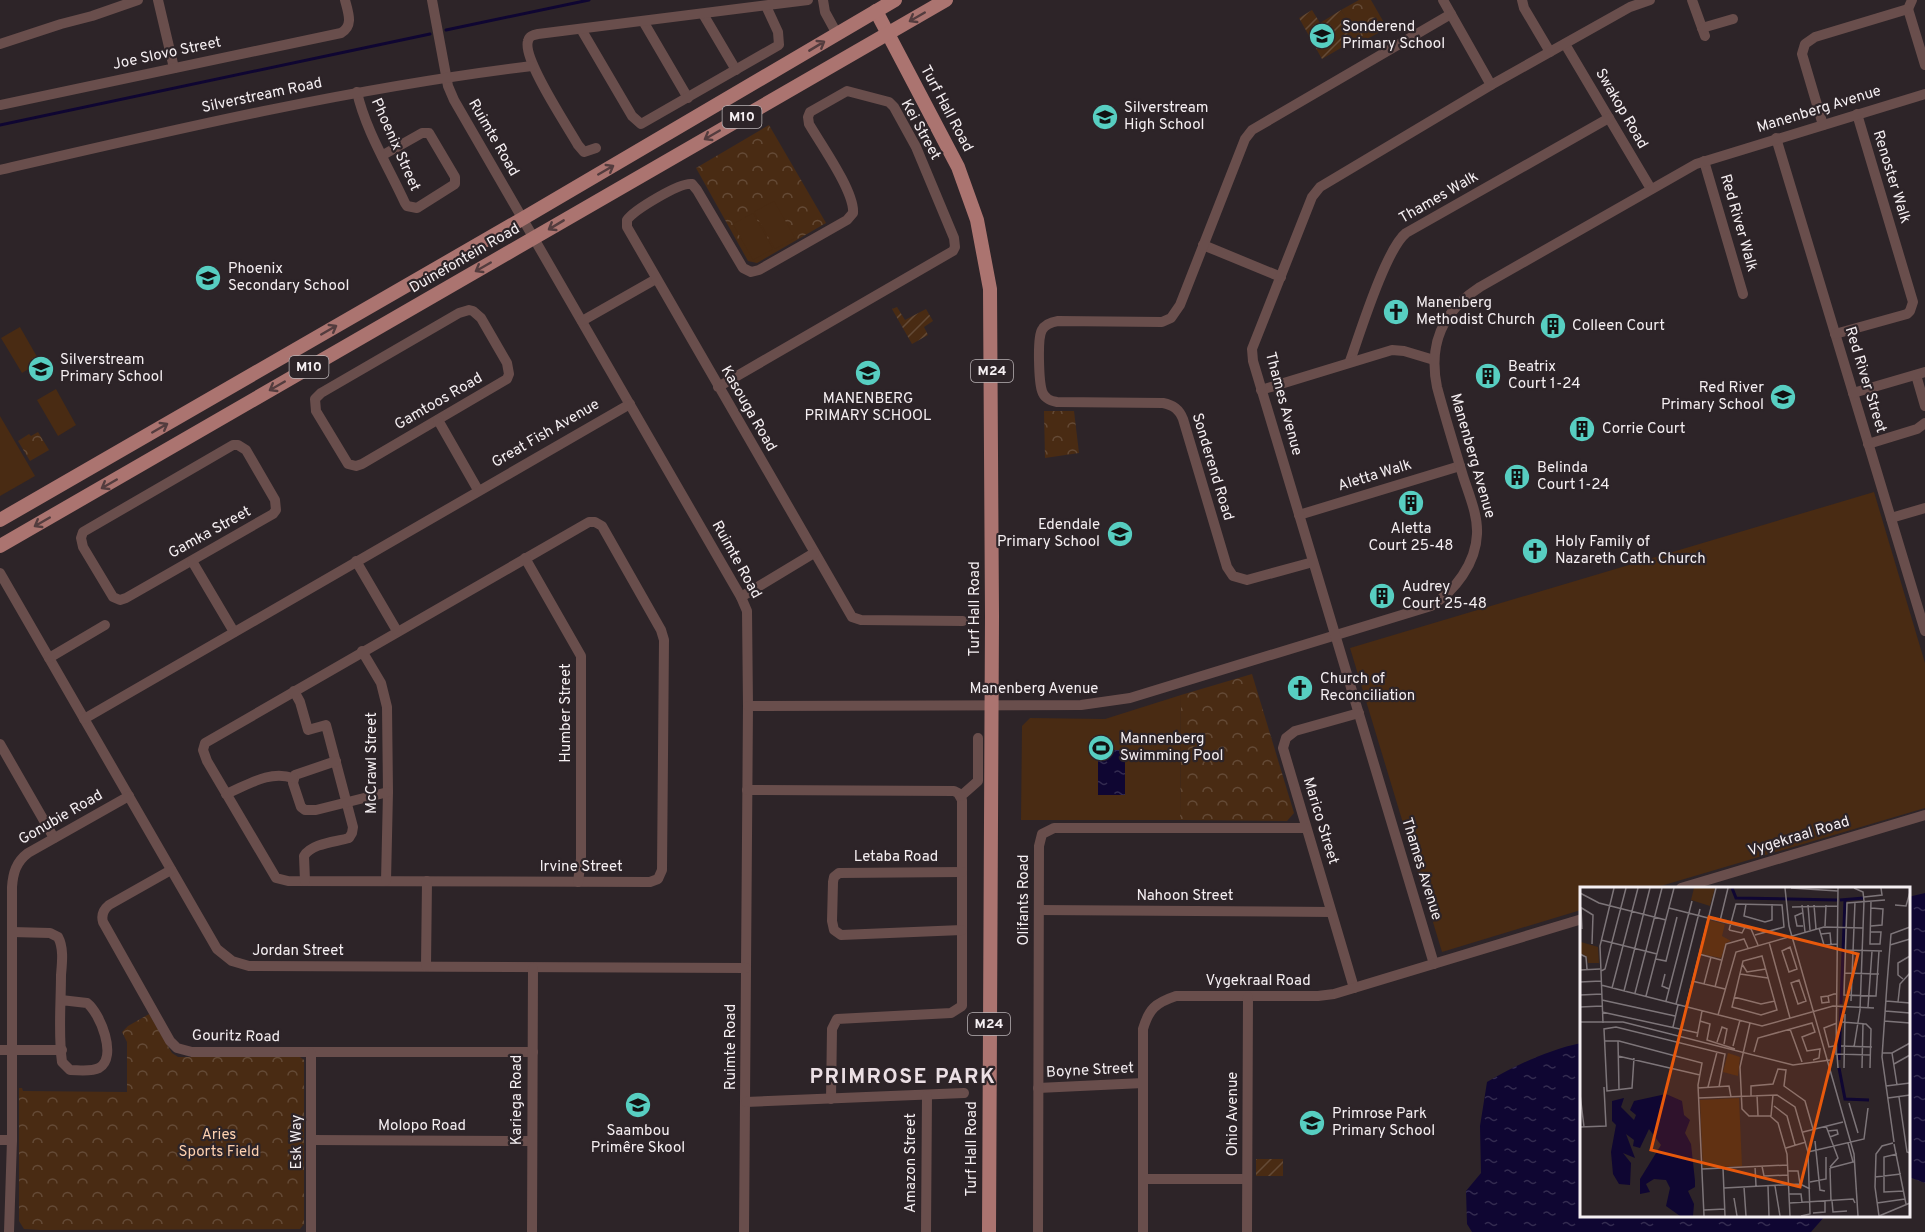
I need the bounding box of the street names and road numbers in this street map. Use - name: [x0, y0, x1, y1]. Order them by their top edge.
- street label: Joe Slovo Street: [111, 33, 223, 75]
- street label: Turf Hall Road: [915, 62, 977, 156]
- street label: Swakop Road: [1590, 66, 1652, 152]
- street label: Silverstream Road: [200, 74, 324, 118]
- street label: Manenberg Avenue: [1755, 82, 1883, 138]
- street label: Phoenix Street: [366, 96, 424, 194]
- street label: Ruimte Road: [463, 96, 523, 180]
- street label: Kei Street: [896, 96, 944, 164]
- road number: M10: [722, 106, 762, 128]
- street label: Renoster Walk: [1868, 128, 1914, 226]
- street label: Thames Walk: [1396, 168, 1482, 228]
- street label: Red River Walk: [1715, 172, 1761, 274]
- street label: Duinefontein Road: [406, 220, 524, 298]
- street label: Red River Street: [1840, 325, 1890, 435]
- street label: Thames Avenue: [1260, 350, 1306, 458]
- road number: M10: [290, 356, 328, 378]
- road number: M24: [971, 360, 1013, 382]
- street label: Kasouga Road: [716, 363, 780, 455]
- street label: Gamtoos Road: [392, 369, 486, 435]
- street label: Manenberg Avenue: [1445, 391, 1499, 521]
- street label: Great Fish Avenue: [489, 395, 603, 473]
- street label: Sonderend Road: [1187, 411, 1237, 523]
- street label: Aletta Walk: [1336, 456, 1414, 496]
- street label: Gamka Street: [165, 503, 255, 563]
- street label: Ruimte Road: [707, 518, 765, 602]
- street label: Turf Hall Road: [966, 561, 985, 657]
- street label: Humber Street: [557, 663, 576, 763]
- street label: Manenberg Avenue: [970, 680, 1098, 699]
- street label: McCrawl Street: [363, 712, 382, 814]
- street label: Marico Street: [1298, 775, 1342, 867]
- street label: Gonubie Road: [16, 786, 106, 850]
- street label: Vygekraal Road: [1746, 813, 1852, 861]
- street label: Thames Avenue: [1396, 815, 1446, 923]
- street label: Letaba Road: [854, 848, 938, 867]
- street label: Olifants Road: [1015, 855, 1034, 945]
- street label: Irvine Street: [539, 858, 623, 877]
- street label: Nahoon Street: [1137, 887, 1233, 906]
- street label: Jordan Street: [252, 942, 344, 961]
- street label: Vygekraal Road: [1205, 972, 1311, 991]
- street label: Ruimte Road: [722, 1004, 741, 1090]
- road number: M24: [968, 1013, 1010, 1035]
- street label: Gouritz Road: [192, 1027, 280, 1047]
- street label: Kariega Road: [508, 1055, 527, 1145]
- street label: Boyne Street: [1046, 1059, 1134, 1083]
- street label: Ohio Avenue: [1224, 1072, 1243, 1156]
- street label: Turf Hall Road: [963, 1101, 982, 1197]
- street label: Amazon Street: [902, 1113, 921, 1213]
- street label: Esk Way: [288, 1114, 307, 1169]
- street label: Molopo Road: [378, 1117, 466, 1136]

